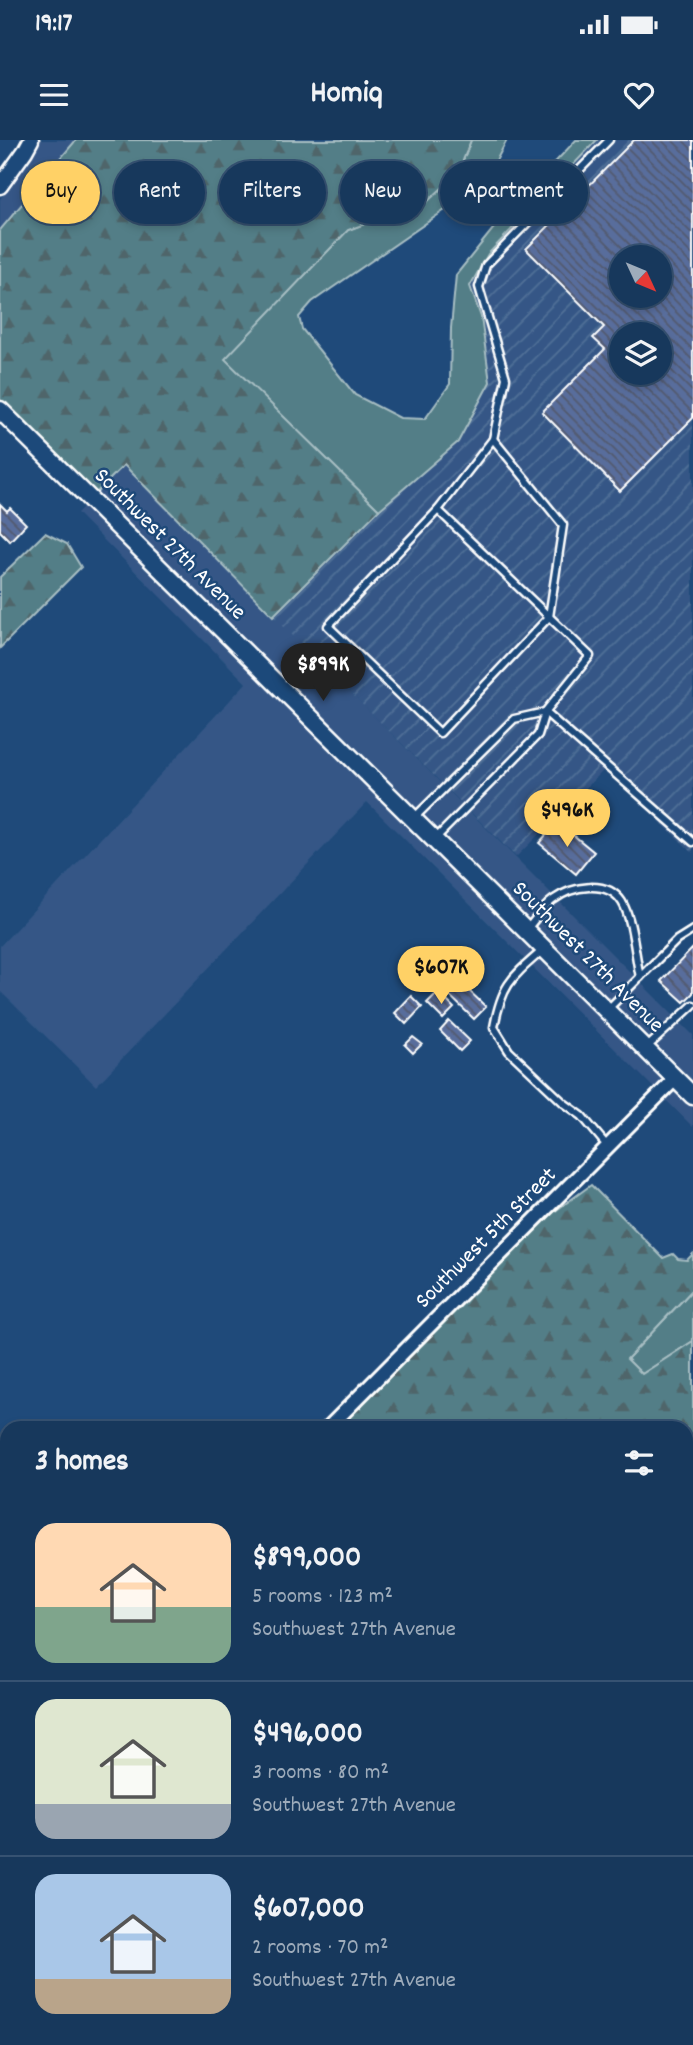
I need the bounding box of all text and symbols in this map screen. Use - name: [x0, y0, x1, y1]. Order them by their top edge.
- text: 19:17: [35, 6, 73, 43]
- text: Homiq: [310, 72, 383, 118]
- icon: menu: [35, 76, 73, 114]
- icon: heart: [620, 76, 658, 114]
- chip: Buy: [21, 161, 100, 224]
- chip: Rent: [114, 161, 205, 224]
- chip: Filters: [219, 161, 326, 224]
- chip: New: [340, 161, 426, 224]
- chip: Apartment: [440, 161, 588, 224]
- north arrow: [609, 245, 672, 308]
- map controls: [609, 245, 672, 385]
- button: layers: [609, 322, 672, 385]
- street label: Southwest 27th Avenue: [85, 461, 253, 629]
- pin: $899K: [274, 644, 372, 703]
- text: $899K: [297, 649, 349, 682]
- pin: $496K: [518, 790, 616, 849]
- text: $496K: [540, 795, 594, 828]
- street label: Southwest 27th Avenue: [503, 874, 671, 1042]
- pin: $607K: [392, 946, 490, 1006]
- text: $607K: [414, 952, 468, 985]
- street label: Southwest 5th Street: [409, 1161, 565, 1317]
- text: 3 homes: [35, 1442, 129, 1485]
- icon: filters: [620, 1444, 658, 1482]
- text: $899,000: [252, 1538, 361, 1581]
- icon: home: [91, 1551, 175, 1635]
- text: 5 rooms · 123 m²: [252, 1581, 393, 1614]
- text: Southwest 27th Avenue: [252, 1614, 456, 1647]
- text: $496,000: [252, 1714, 363, 1757]
- icon: home: [91, 1727, 175, 1811]
- text: 3 rooms · 80 m²: [252, 1757, 389, 1790]
- text: Southwest 27th Avenue: [252, 1790, 456, 1823]
- text: $607,000: [252, 1889, 365, 1932]
- icon: home: [91, 1902, 175, 1986]
- text: 2 rooms · 70 m²: [252, 1932, 388, 1965]
- text: Southwest 27th Avenue: [252, 1965, 456, 1998]

